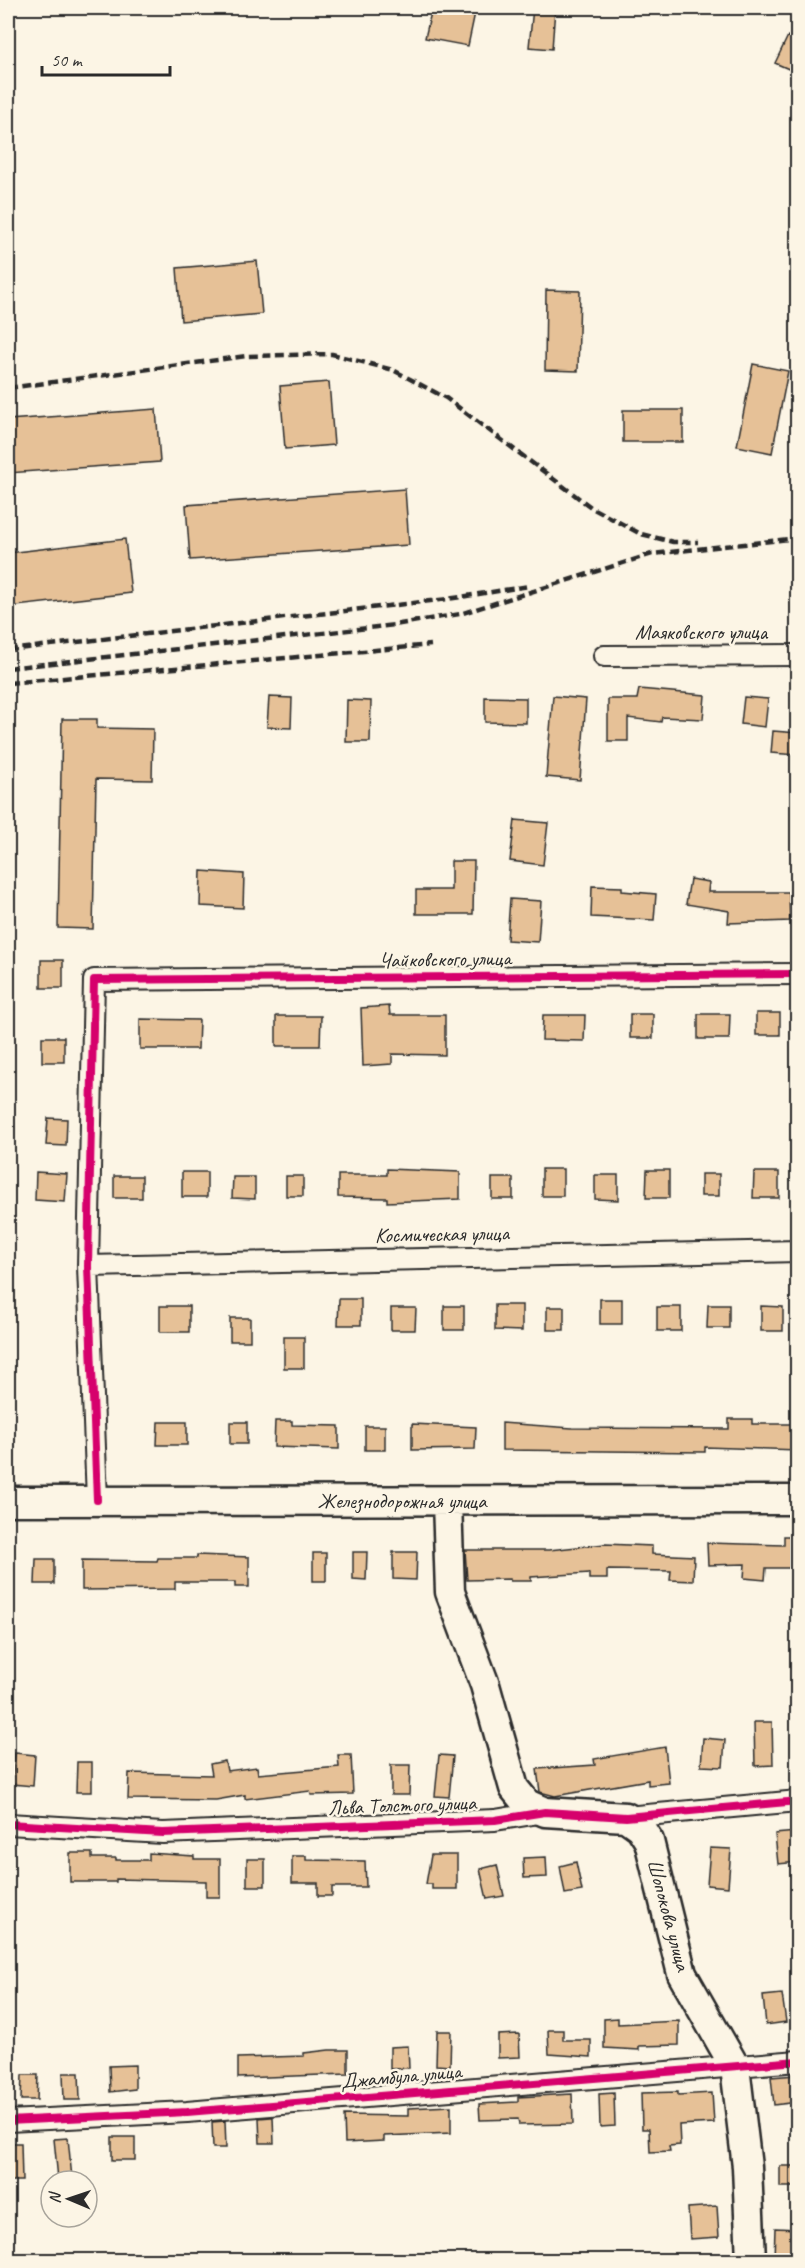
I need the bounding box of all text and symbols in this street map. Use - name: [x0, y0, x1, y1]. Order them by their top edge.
- scale bar: [42, 39, 170, 77]
- text: 50 m: [51, 49, 84, 71]
- street label: Маяковского улица: [635, 619, 769, 645]
- street label: Чайковского улица: [379, 945, 514, 973]
- street label: Космическая улица: [375, 1220, 511, 1248]
- street label: Железнодорожная улица: [318, 1488, 488, 1514]
- street label: Льва Толстого улица: [327, 1789, 478, 1821]
- street label: Шопокова улица: [642, 1856, 697, 1975]
- street label: Джамбула улица: [340, 2058, 465, 2094]
- north arrow: [39, 2169, 99, 2229]
- text: N: [45, 2190, 65, 2204]

